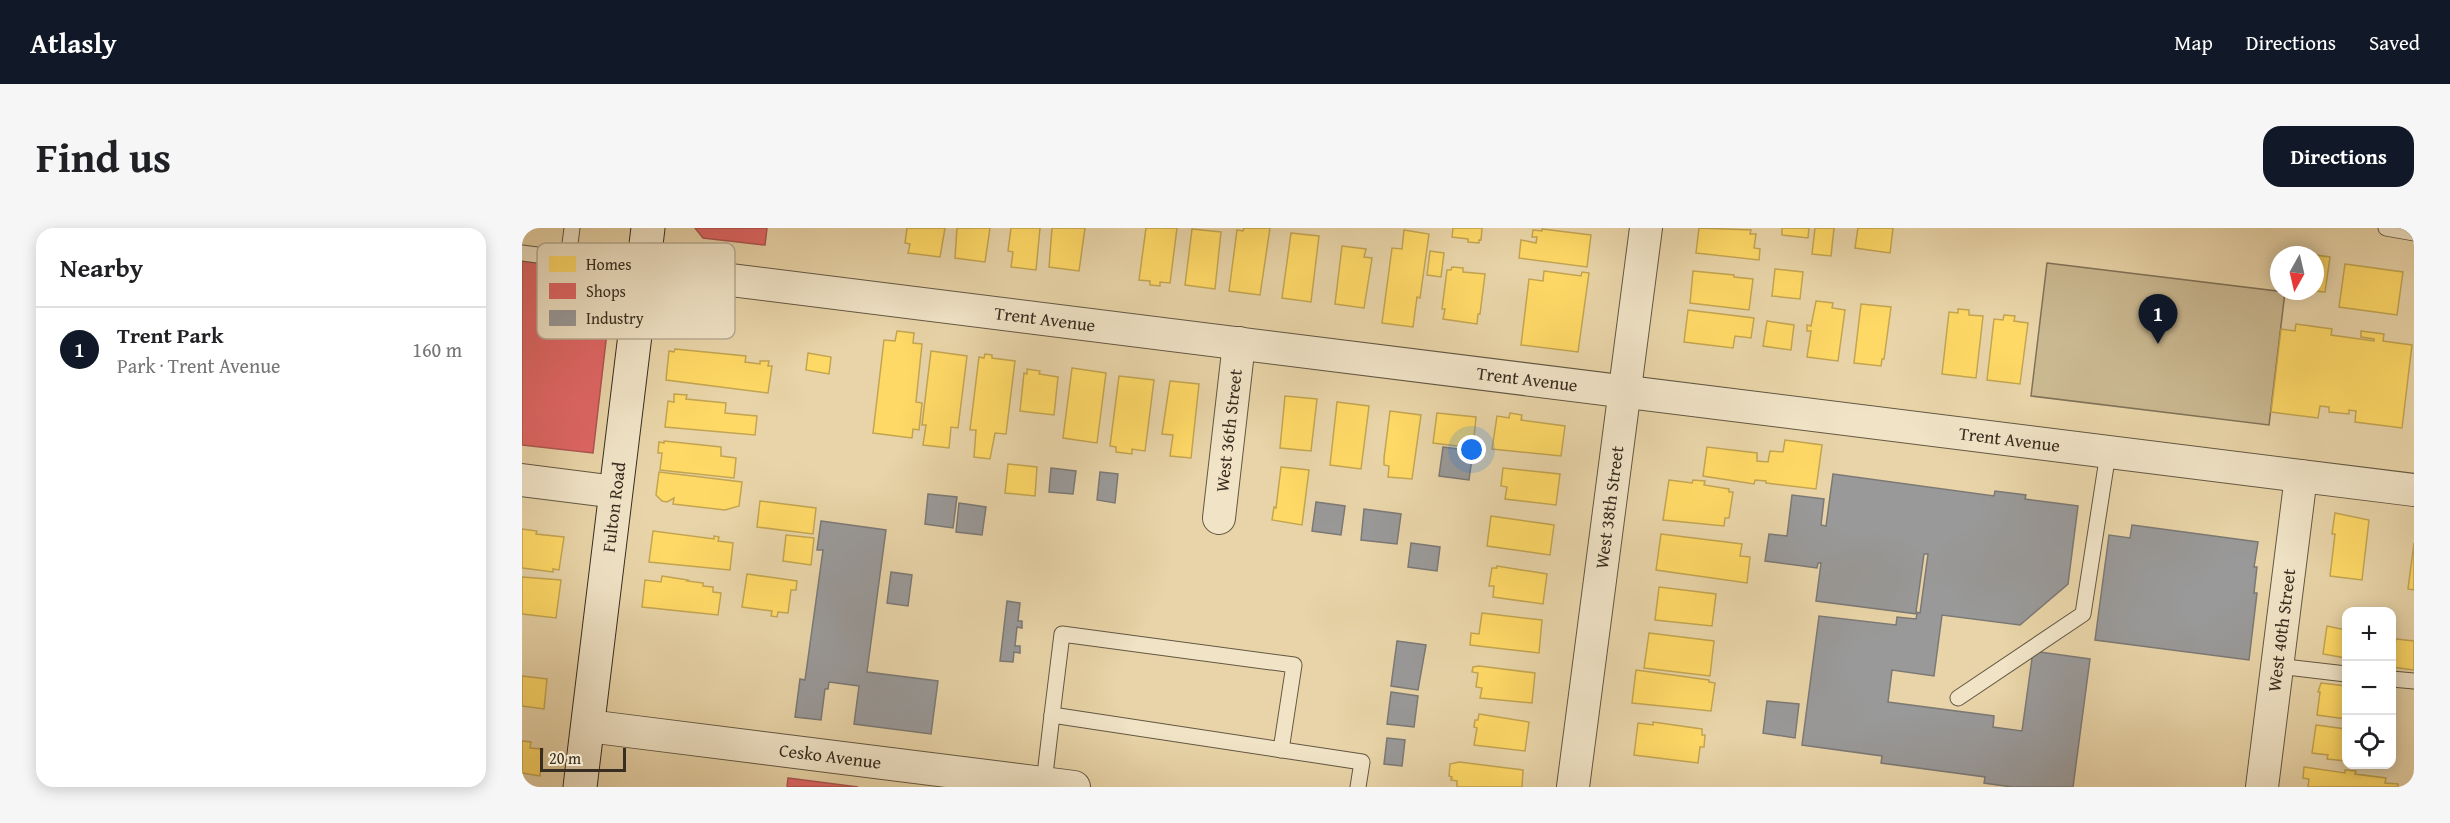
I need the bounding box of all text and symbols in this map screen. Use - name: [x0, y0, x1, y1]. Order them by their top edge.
- text: Atlasly: [30, 22, 117, 63]
- text: Map: [2174, 27, 2213, 58]
- text: Directions: [2246, 27, 2336, 58]
- text: Saved: [2369, 27, 2420, 58]
- text: Find us: [36, 126, 171, 187]
- button: Directions: [2263, 126, 2414, 187]
- legend: [537, 243, 735, 339]
- north arrow: [2270, 246, 2324, 300]
- text: Nearby: [60, 248, 143, 287]
- text: Homes: [586, 252, 632, 276]
- text: Shops: [586, 279, 626, 303]
- pin: 1: [2138, 294, 2178, 344]
- street label: Trent Avenue: [993, 299, 1097, 338]
- text: Industry: [586, 306, 644, 330]
- text: Trent Park: [117, 319, 223, 351]
- text: 1: [74, 335, 85, 364]
- text: 160 m: [412, 335, 462, 364]
- text: Park · Trent Avenue: [117, 351, 280, 380]
- street label: Trent Avenue: [1475, 359, 1579, 399]
- street label: West 36th Street: [1208, 367, 1249, 494]
- street label: Trent Avenue: [1957, 419, 2061, 459]
- your location: [1457, 435, 1486, 464]
- street label: West 38th Street: [1588, 443, 1631, 570]
- street label: Fulton Road: [595, 460, 632, 554]
- street label: West 40th Street: [2260, 566, 2302, 693]
- map controls: [2342, 607, 2396, 769]
- button: +: [2342, 607, 2396, 661]
- button: −: [2342, 661, 2396, 715]
- button: locate: [2342, 715, 2396, 769]
- street label: Cesko Avenue: [778, 736, 883, 776]
- scale bar: [540, 745, 626, 772]
- text: 20 m: [549, 746, 581, 770]

